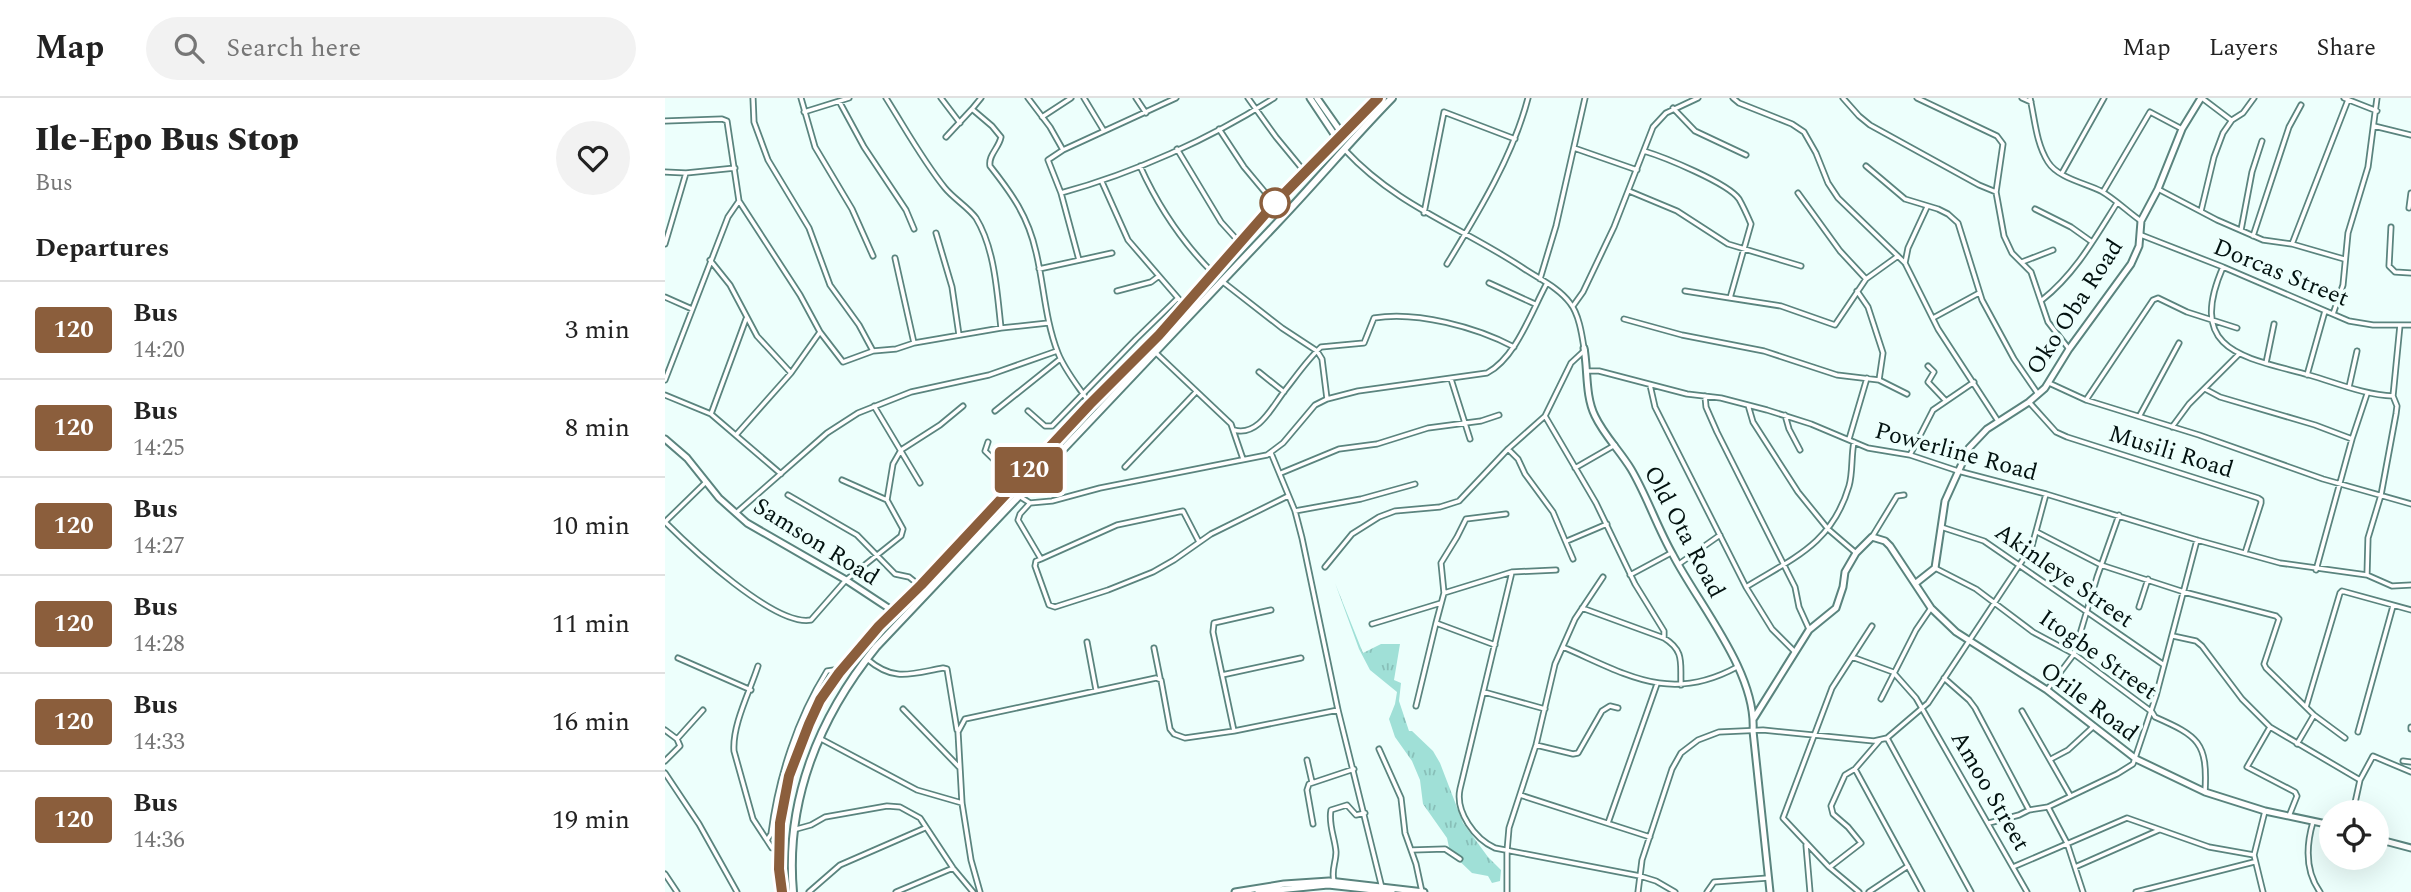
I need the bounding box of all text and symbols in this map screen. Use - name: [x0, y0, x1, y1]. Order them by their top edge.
- search box: [146, 17, 636, 80]
- text: Map: [35, 23, 104, 73]
- text: Search here: [226, 28, 361, 68]
- icon: search: [170, 29, 208, 67]
- text: Map: [2122, 30, 2171, 66]
- text: Layers: [2209, 30, 2279, 66]
- text: Share: [2317, 30, 2376, 66]
- text: Ile-Epo Bus Stop: [35, 115, 299, 165]
- button: heart: [556, 121, 630, 195]
- text: Bus: [35, 166, 73, 201]
- unlabelled marker: [1260, 188, 1290, 218]
- text: Departures: [35, 228, 169, 268]
- street label: Dorcas Street: [2208, 229, 2354, 317]
- street label: Oko Oba Road: [2017, 232, 2133, 382]
- text: Bus: [133, 293, 178, 333]
- text: 3 min: [565, 310, 630, 350]
- text: 120: [53, 312, 94, 348]
- text: 14:20: [133, 333, 185, 368]
- text: Bus: [133, 391, 178, 431]
- text: 8 min: [565, 408, 630, 448]
- text: 120: [53, 410, 94, 446]
- street label: Powerline Road: [1871, 413, 2041, 491]
- street label: Musili Road: [2104, 416, 2238, 488]
- text: 14:25: [133, 431, 185, 466]
- line badge: 120: [989, 447, 1069, 493]
- text: 120: [1009, 452, 1049, 488]
- street label: Old Ota Road: [1634, 459, 1734, 605]
- text: Bus: [133, 489, 178, 529]
- street label: Samson Road: [746, 489, 886, 595]
- text: 10 min: [552, 506, 630, 546]
- text: 120: [53, 508, 94, 544]
- street label: Akinleye Street: [1987, 515, 2141, 637]
- text: 14:27: [133, 529, 185, 564]
- text: Bus: [133, 587, 178, 627]
- street label: Itogbe Street: [2031, 601, 2165, 709]
- text: 11 min: [552, 604, 630, 644]
- text: 120: [53, 606, 94, 642]
- text: 14:28: [133, 627, 185, 662]
- street label: Orile Road: [2032, 653, 2146, 751]
- text: Bus: [133, 685, 178, 725]
- text: 16 min: [552, 702, 630, 742]
- text: 120: [53, 704, 94, 740]
- street label: Amoo Street: [1941, 724, 2039, 858]
- text: 14:33: [133, 725, 185, 760]
- text: Bus: [133, 783, 178, 823]
- text: 19 min: [552, 800, 630, 840]
- map controls: [2319, 800, 2389, 870]
- button: locate: [2319, 800, 2389, 870]
- text: 120: [53, 802, 94, 838]
- text: 14:36: [133, 823, 185, 858]

